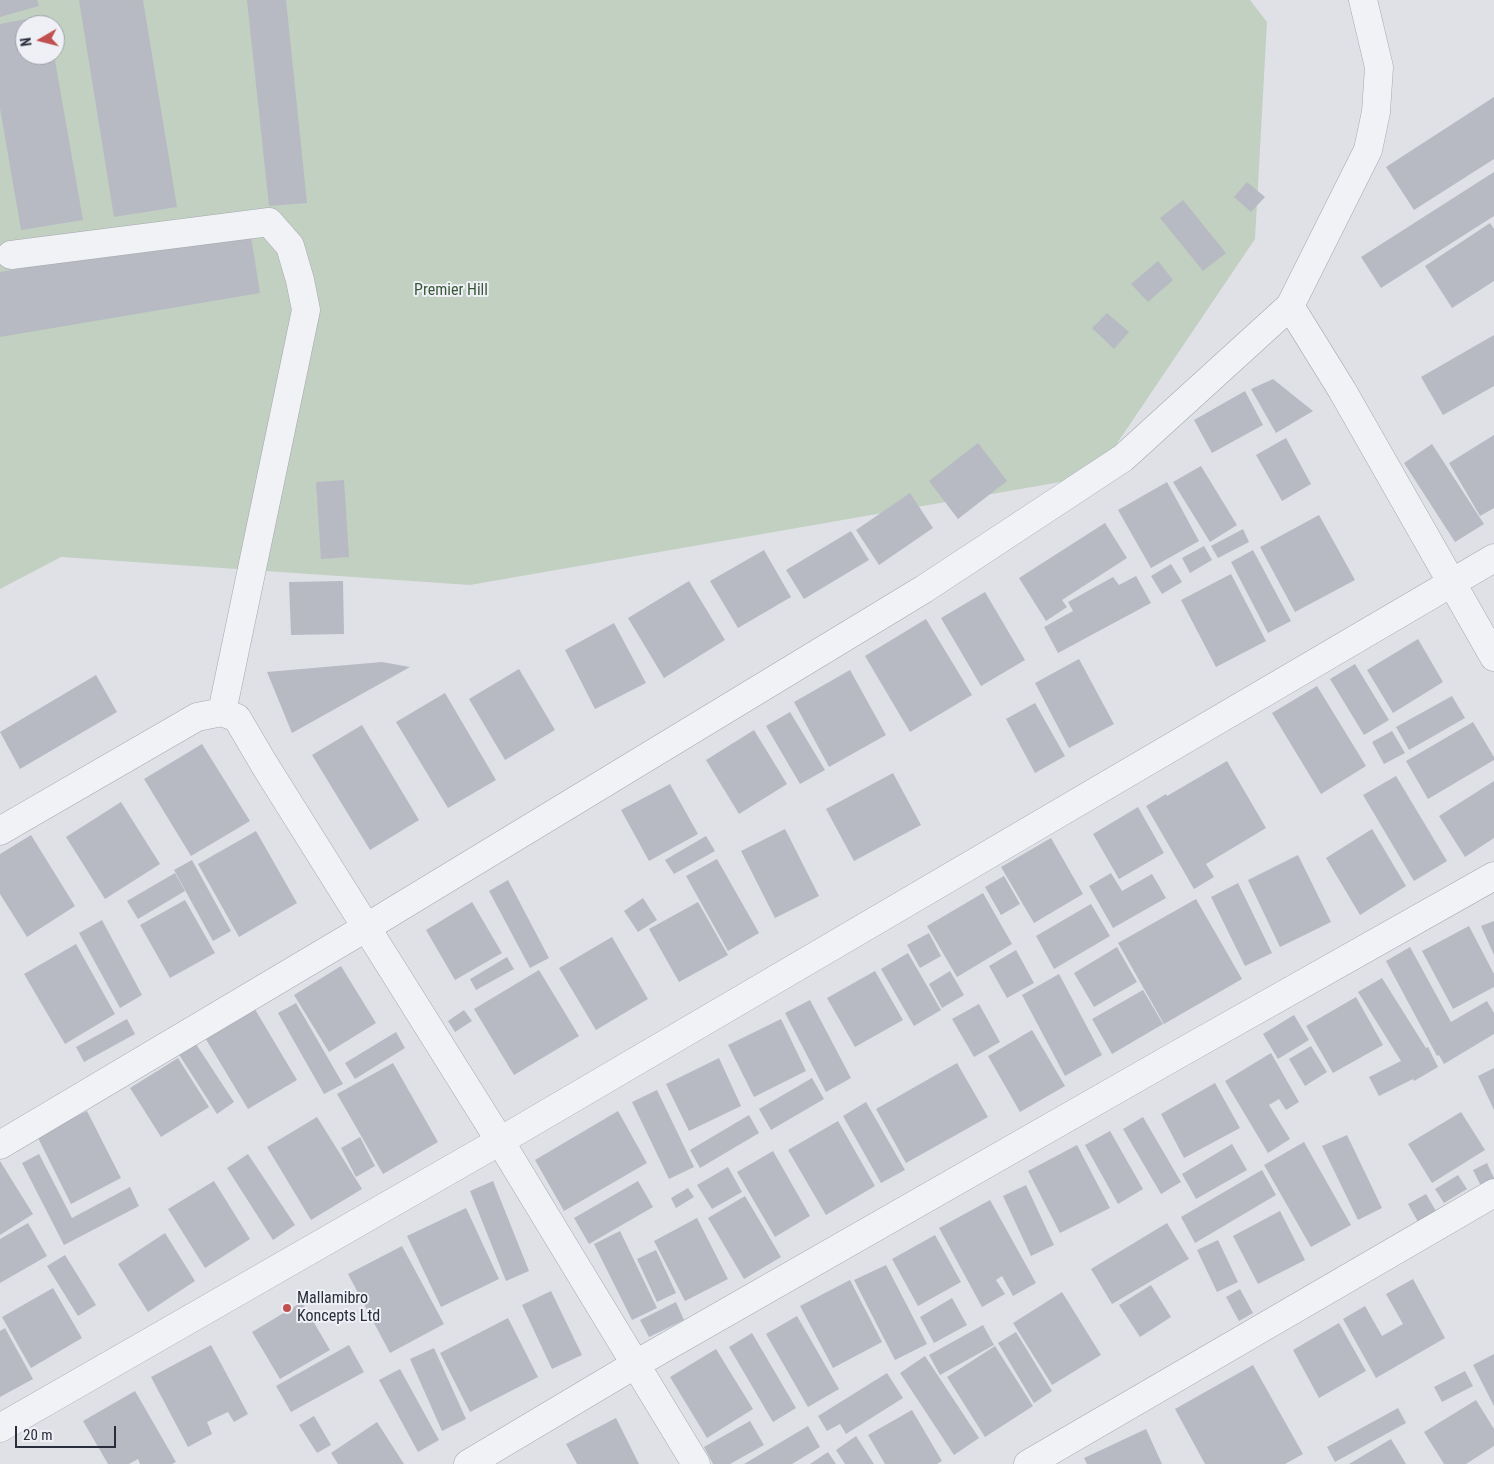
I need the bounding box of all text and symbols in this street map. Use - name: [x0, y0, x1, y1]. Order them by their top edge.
- north arrow: [15, 15, 65, 65]
- text: N: [18, 37, 35, 47]
- park label: Premier Hill: [414, 281, 488, 301]
- place label: Mallamibro Koncepts Ltd: [297, 1289, 380, 1327]
- marker: Mallamibro Koncepts Ltd: [281, 1302, 293, 1314]
- scale bar: [18, 1416, 119, 1448]
- text: 20 m: [23, 1426, 53, 1444]

